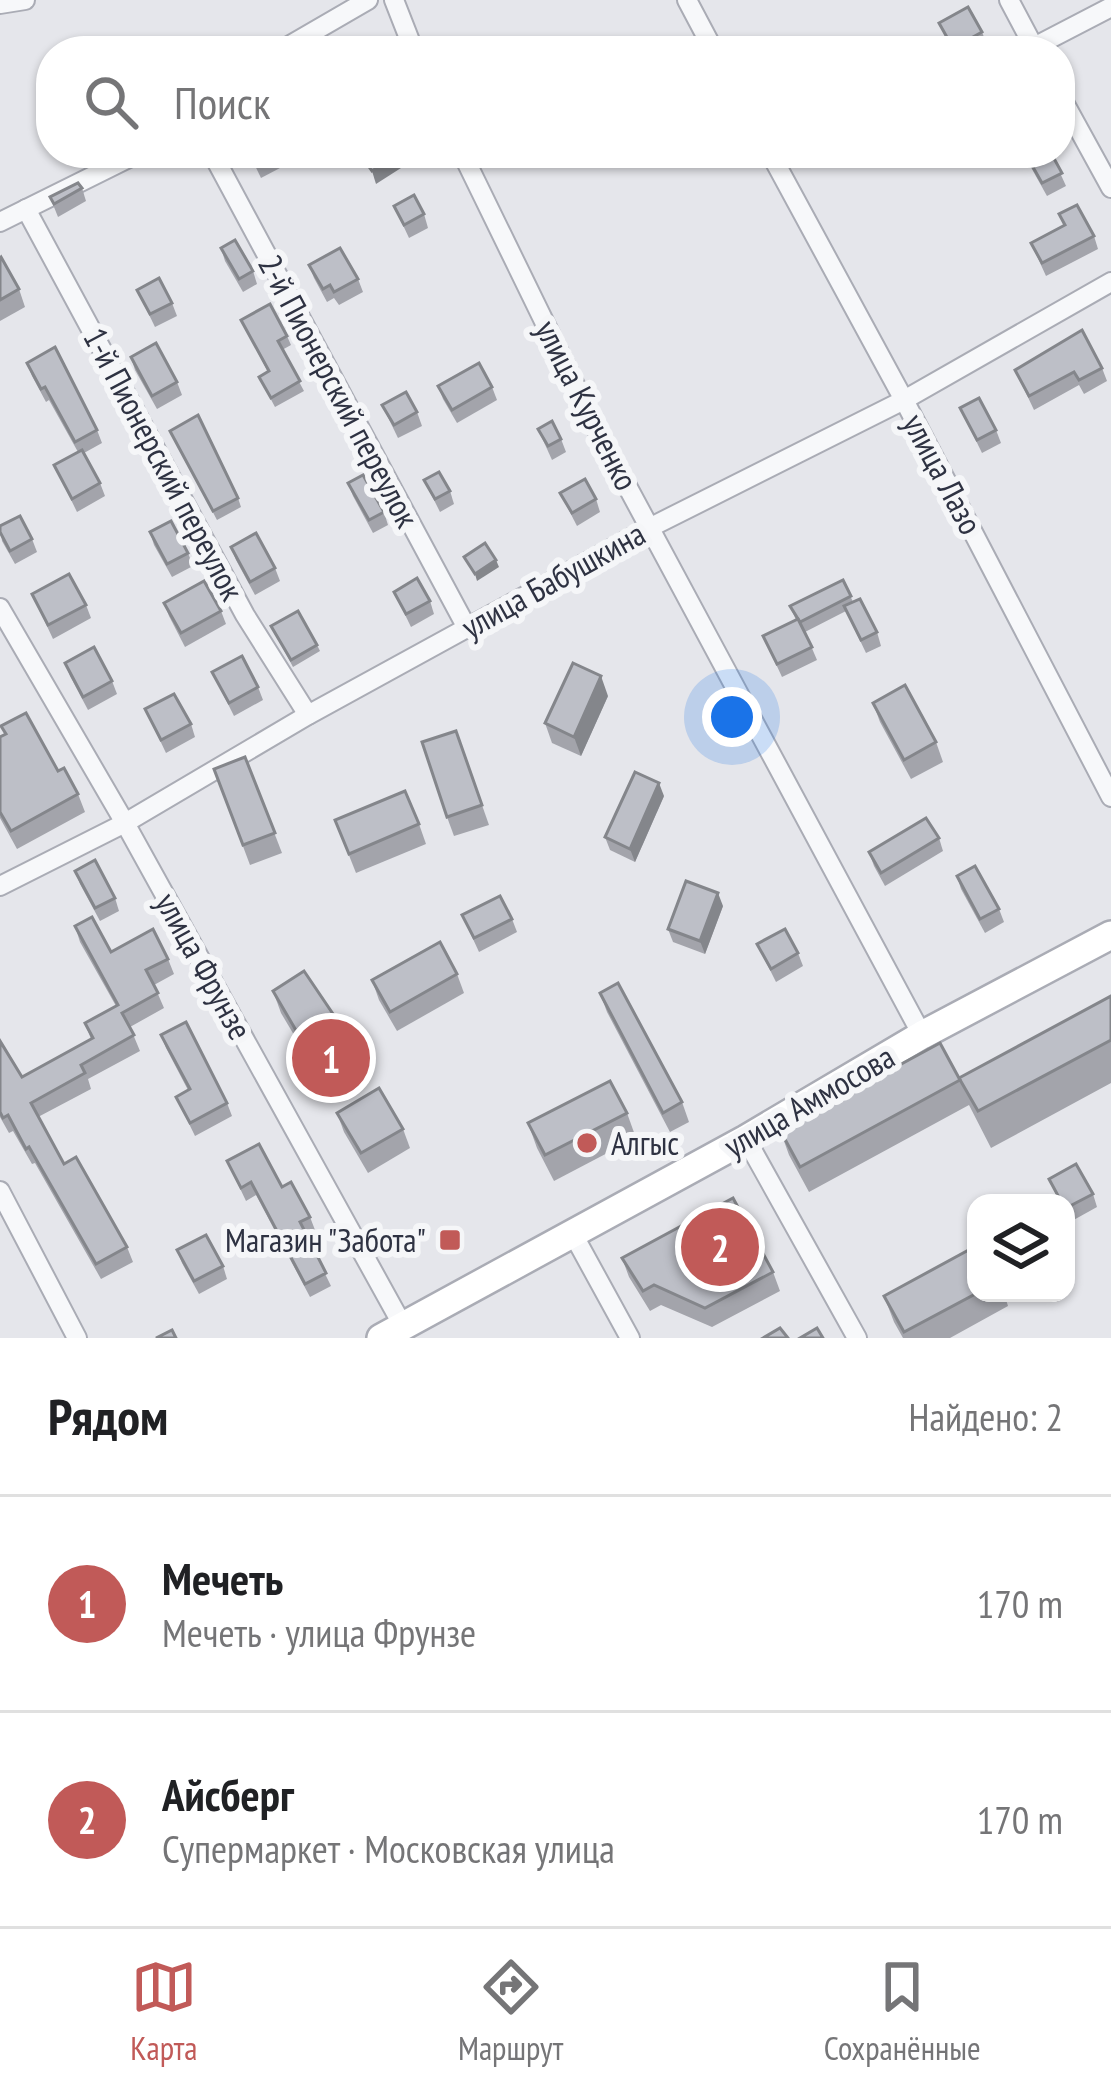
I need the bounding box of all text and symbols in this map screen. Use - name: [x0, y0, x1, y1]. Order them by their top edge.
- search box: [36, 36, 1075, 168]
- icon: search: [78, 69, 144, 135]
- text: Поиск: [174, 73, 270, 131]
- street label: 2-й Пионерский переулок: [249, 247, 430, 535]
- street label: улица Курченко: [526, 312, 649, 497]
- street label: 1-й Пионерский переулок: [74, 320, 255, 608]
- street label: улица Лазо: [894, 406, 993, 541]
- street label: улица Бабушкина: [453, 511, 652, 648]
- your location: [702, 687, 762, 747]
- street label: улица Фрунзе: [146, 885, 262, 1047]
- pin: 1: [292, 1013, 370, 1103]
- street label: улица Аммосова: [716, 1034, 902, 1167]
- place label: Алгыс: [611, 1121, 679, 1164]
- marker: Алгыс: [574, 1130, 600, 1156]
- map controls: [967, 1194, 1075, 1302]
- button: layers: [967, 1194, 1075, 1302]
- pin: 2: [681, 1202, 759, 1292]
- place label: Магазин "Забота": [225, 1218, 426, 1261]
- marker: Магазин "Забота": [437, 1227, 463, 1253]
- text: Рядом: [48, 1383, 168, 1449]
- text: Найдено: 2: [909, 1391, 1063, 1442]
- text: Мечеть: [162, 1549, 283, 1607]
- text: 1: [78, 1578, 96, 1629]
- text: 170 m: [977, 1578, 1063, 1629]
- text: Мечеть · улица Фрунзе: [162, 1607, 476, 1658]
- text: Айсберг: [162, 1765, 294, 1823]
- text: 2: [78, 1794, 96, 1845]
- text: 170 m: [977, 1794, 1063, 1845]
- text: Супермаркет · Московская улица: [162, 1823, 615, 1874]
- tab: Карта: [130, 1954, 197, 2069]
- tab: Маршрут: [458, 1954, 563, 2069]
- tab: Сохранённые: [824, 1954, 981, 2069]

